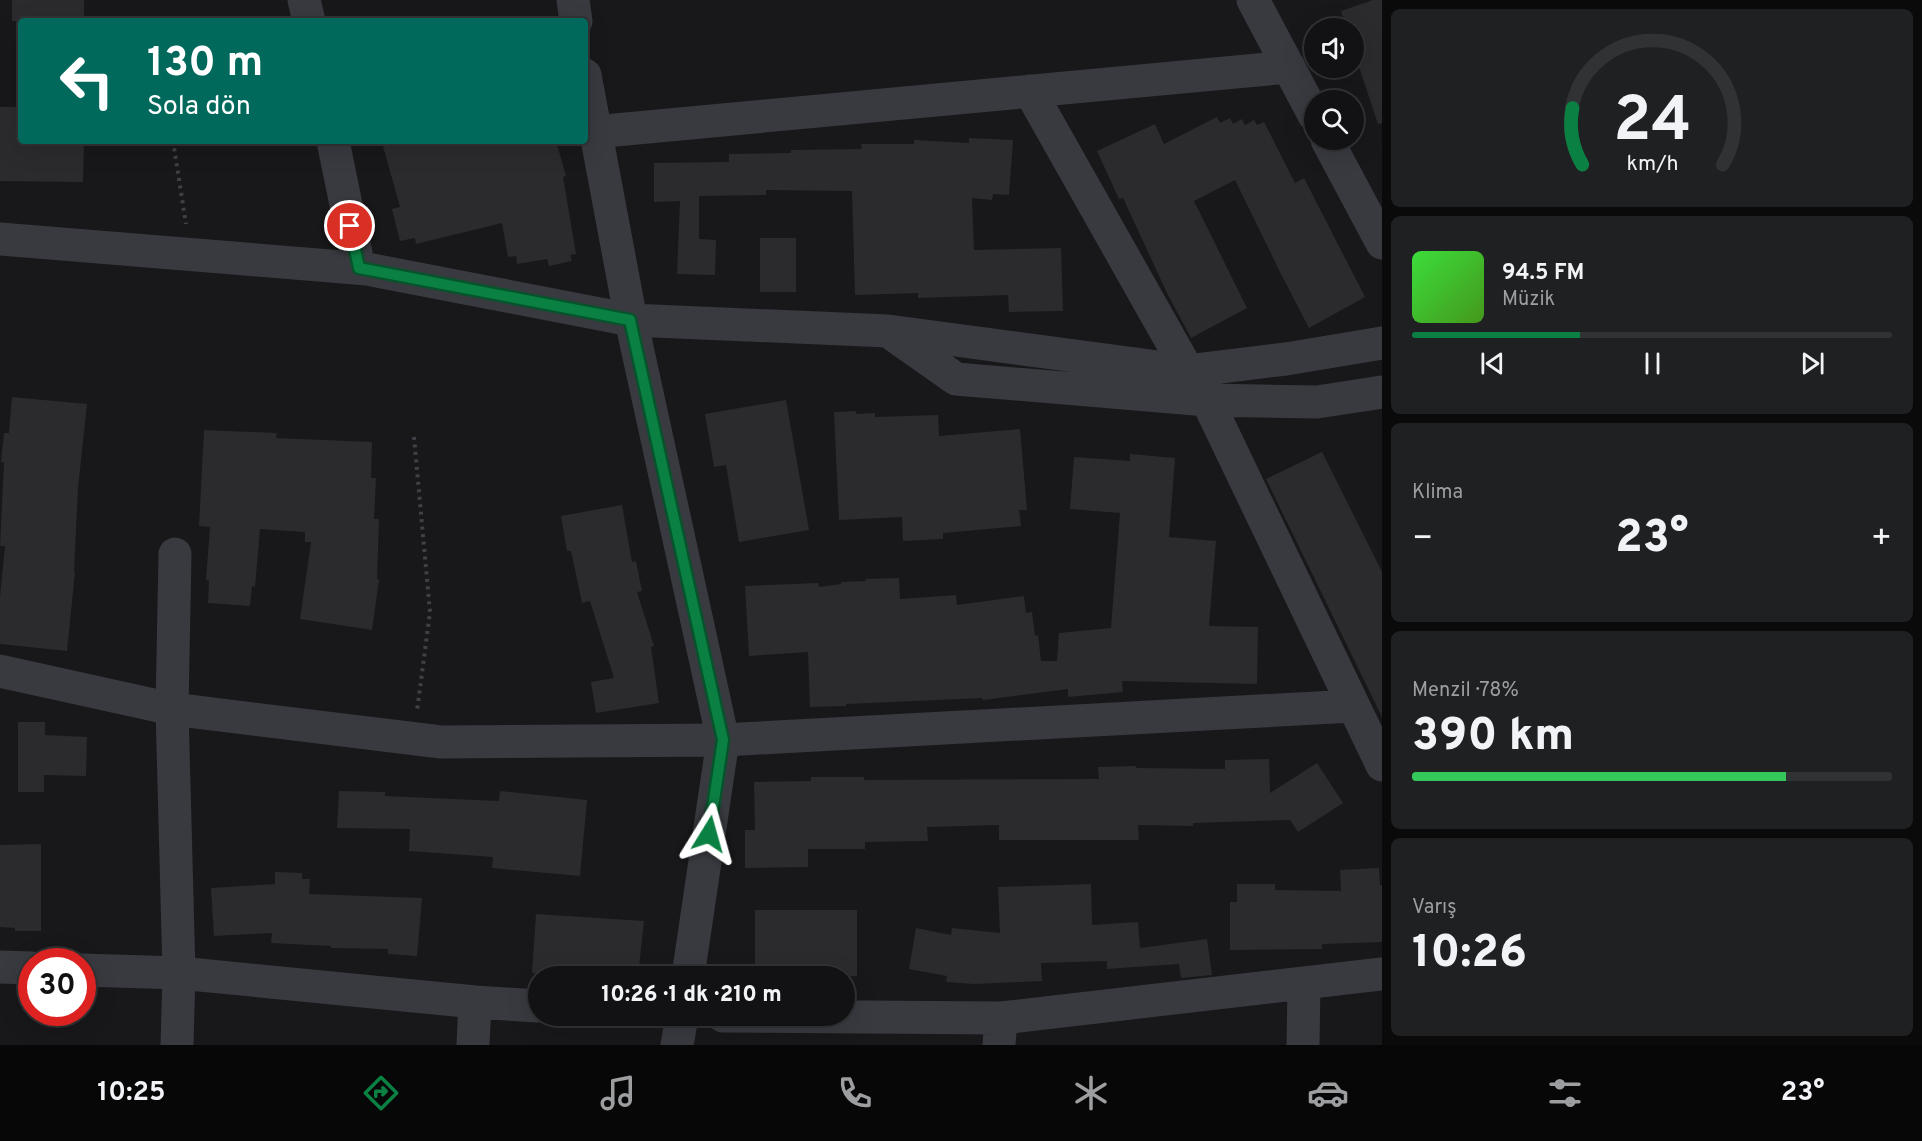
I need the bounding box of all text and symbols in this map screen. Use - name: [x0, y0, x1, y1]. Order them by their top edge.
- map controls: [1304, 18, 1364, 150]
- button: sound: [1304, 18, 1364, 78]
- text: 130 m: [147, 38, 263, 91]
- icon: left: [48, 42, 126, 120]
- text: 24: [1613, 84, 1691, 163]
- text: Sola dön: [147, 90, 251, 124]
- button: search: [1304, 90, 1364, 150]
- text: km/h: [1626, 151, 1678, 178]
- pin: [324, 200, 375, 251]
- icon: arrive: [333, 209, 366, 242]
- text: 94.5 FM: [1502, 260, 1584, 287]
- text: Müzik: [1502, 287, 1555, 313]
- icon: previous: [1476, 347, 1509, 380]
- icon: pause: [1636, 347, 1669, 380]
- icon: next: [1796, 347, 1829, 380]
- text: Klima: [1412, 480, 1463, 506]
- text: 23°: [1615, 511, 1689, 568]
- text: −: [1412, 519, 1433, 561]
- text: +: [1871, 519, 1892, 561]
- text: Menzil · 78%: [1412, 678, 1519, 704]
- text: 390 km: [1412, 709, 1574, 766]
- position arrow: [677, 802, 741, 866]
- text: Varış: [1412, 895, 1457, 921]
- text: 10:26: [1412, 926, 1527, 983]
- speed limit sign: 30: [18, 948, 96, 1026]
- text: 10:26 · 1 dk · 210 m: [601, 982, 782, 1009]
- icon: directions: [360, 1072, 402, 1114]
- icon: music: [597, 1072, 639, 1114]
- icon: phone: [834, 1072, 876, 1114]
- icon: climate: [1070, 1072, 1112, 1114]
- icon: car: [1307, 1072, 1349, 1114]
- icon: filters: [1544, 1072, 1586, 1114]
- text: 10:25: [97, 1076, 165, 1110]
- text: 23°: [1781, 1076, 1825, 1110]

